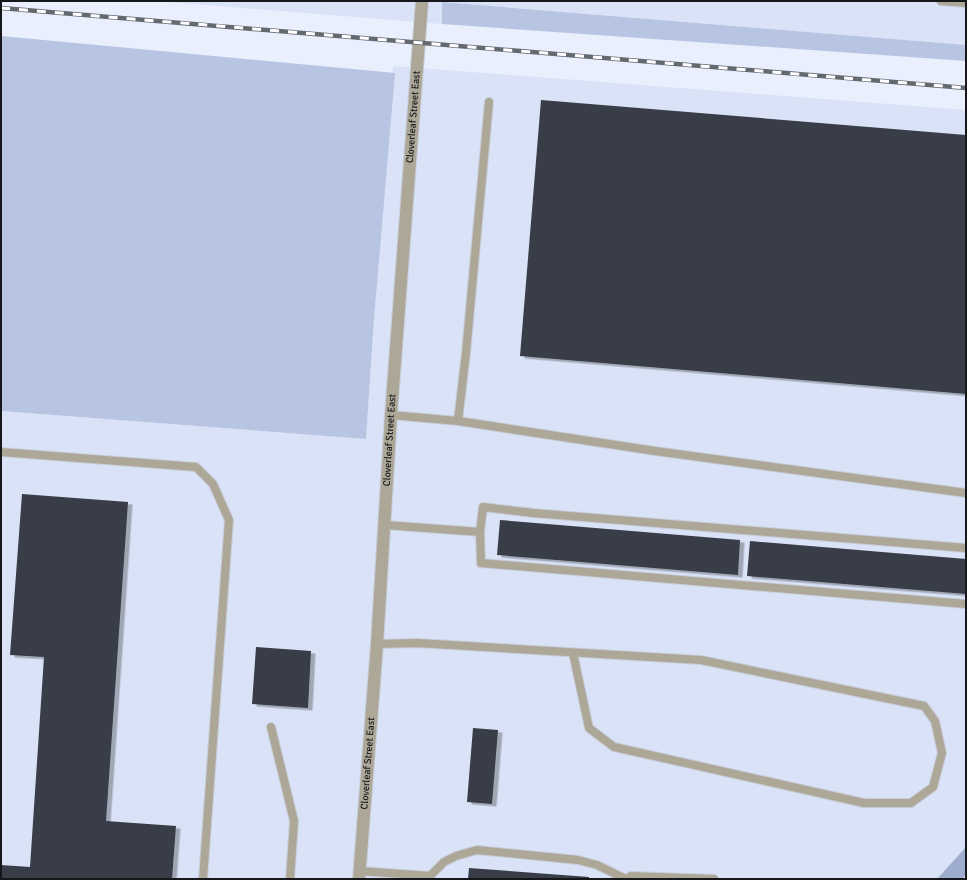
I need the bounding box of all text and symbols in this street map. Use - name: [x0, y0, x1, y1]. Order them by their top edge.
- street label: Cloverleaf Street East: [404, 70, 423, 164]
- street label: Cloverleaf Street East: [381, 393, 399, 487]
- street label: Cloverleaf Street East: [358, 716, 377, 810]

